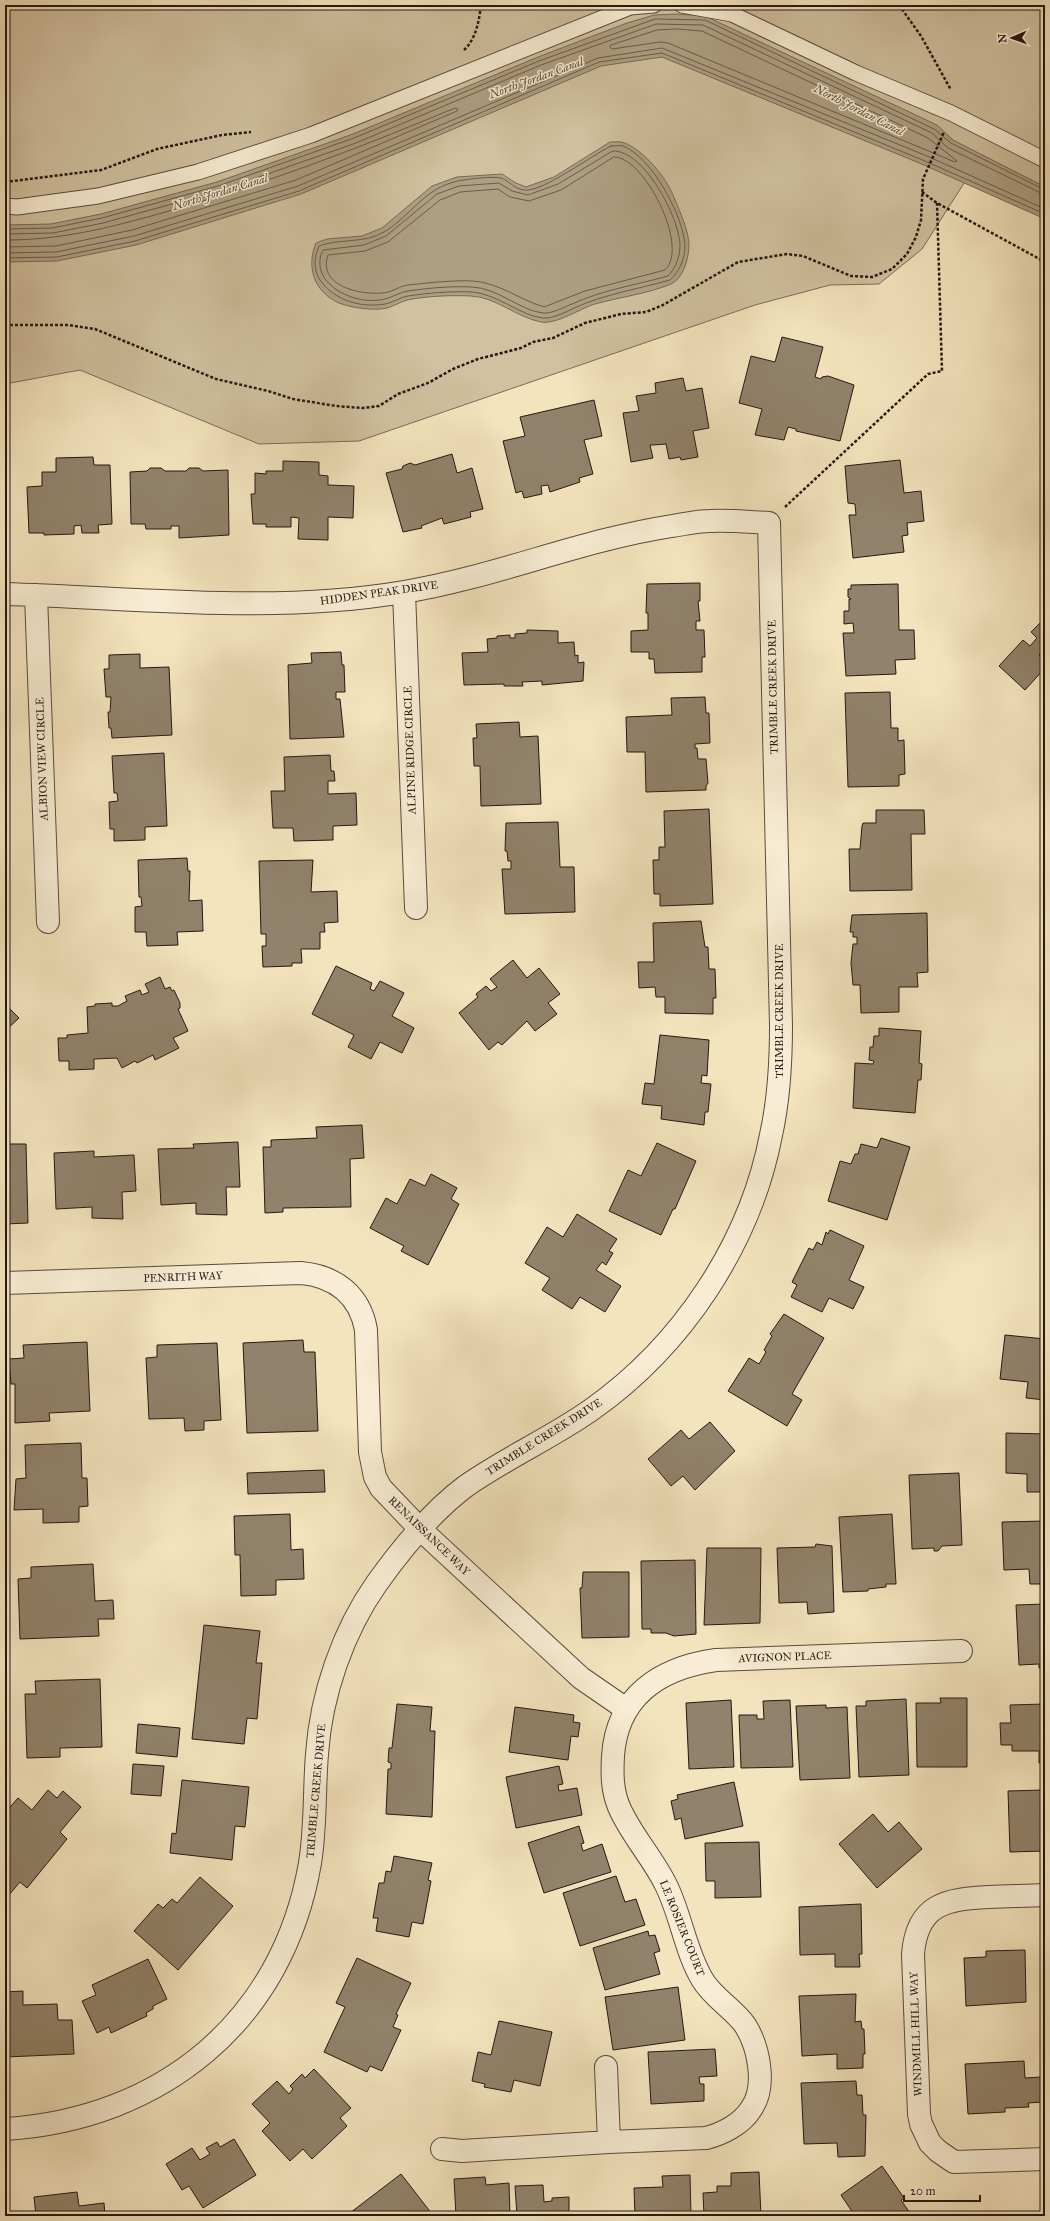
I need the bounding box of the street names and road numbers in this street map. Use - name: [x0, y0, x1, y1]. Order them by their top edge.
- street label: HIDDEN PEAK DRIVE: [319, 578, 439, 608]
- street label: TRIMBLE CREEK DRIVE: [765, 619, 781, 754]
- street label: ALPINE RIDGE CIRCLE: [401, 685, 419, 816]
- street label: ALBION VIEW CIRCLE: [33, 697, 51, 822]
- street label: TRIMBLE CREEK DRIVE: [773, 944, 786, 1078]
- street label: PENRITH WAY: [143, 1269, 224, 1285]
- street label: TRIMBLE CREEK DRIVE: [483, 1396, 605, 1478]
- street label: RENAISSANCE WAY: [386, 1494, 473, 1579]
- street label: AVIGNON PLACE: [737, 1649, 832, 1665]
- street label: TRIMBLE CREEK DRIVE: [304, 1723, 328, 1859]
- street label: LE ROSIER COURT: [657, 1878, 707, 1979]
- street label: WINDMILL HILL WAY: [907, 1970, 925, 2097]

